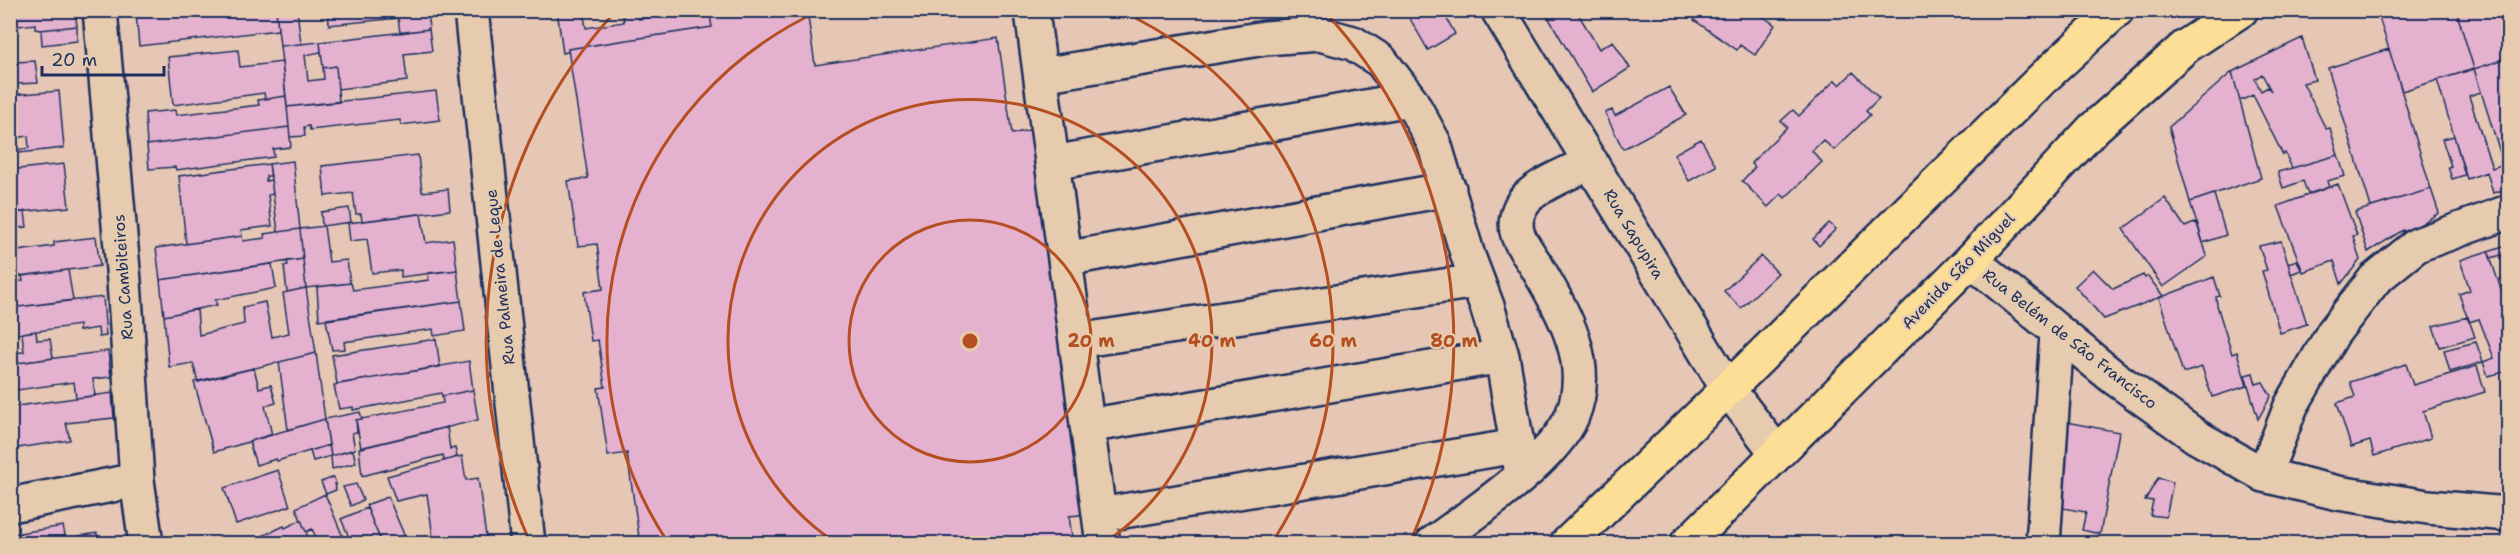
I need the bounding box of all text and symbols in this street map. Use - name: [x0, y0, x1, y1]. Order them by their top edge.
- scale bar: [42, 39, 164, 77]
- text: 20 m: [51, 48, 97, 72]
- street label: Rua Sapupira: [1599, 185, 1669, 283]
- street label: Rua Palmeira de Leque: [480, 188, 520, 366]
- street label: Avenida São Miguel: [1897, 208, 2019, 334]
- street label: Rua Cambiteiros: [108, 213, 138, 341]
- street label: Rua Belém de São Francisco: [1978, 264, 2162, 414]
- text: 20 m: [1067, 329, 1115, 353]
- text: 40 m: [1188, 329, 1236, 353]
- text: 60 m: [1309, 329, 1357, 353]
- text: 80 m: [1430, 329, 1478, 353]
- centre of rings: [960, 331, 980, 351]

